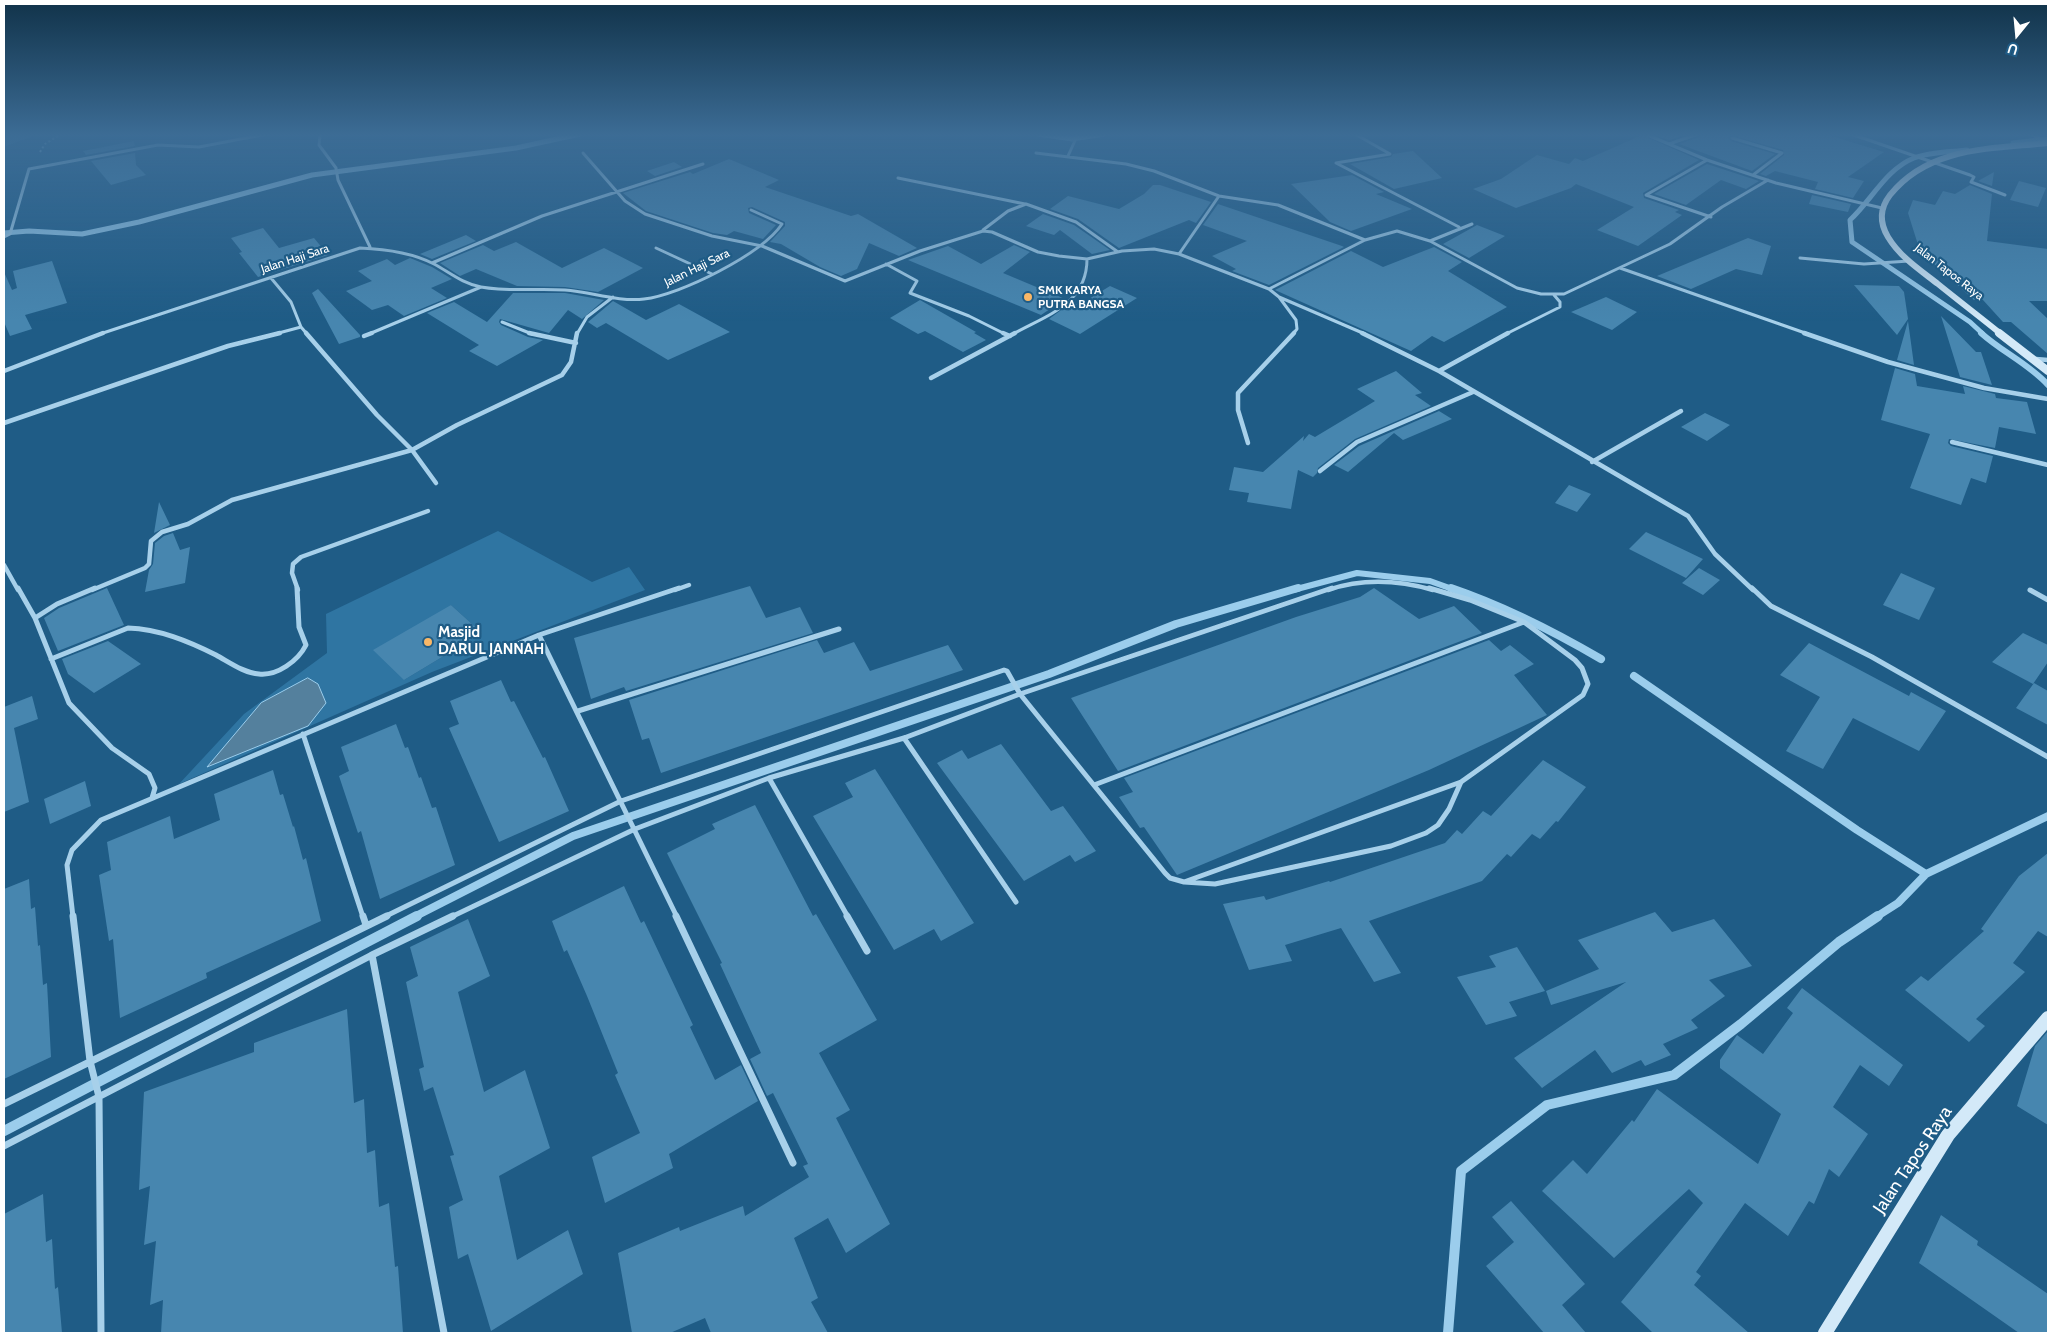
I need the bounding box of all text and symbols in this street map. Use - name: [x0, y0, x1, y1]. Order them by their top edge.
- north arrow: [1992, 10, 2042, 60]
- text: U: [2005, 39, 2020, 59]
- street label: Jalan Haji Sara: [259, 241, 331, 277]
- street label: Jalan Tapos Raya: [1912, 241, 1986, 303]
- street label: Jalan Haji Sara: [662, 246, 732, 290]
- place label: SMK KARYA PUTRA BANGSA: [1038, 283, 1124, 311]
- marker: SMK KARYA PUTRA BANGSA: [1022, 291, 1034, 303]
- place label: Masjid DARUL JANNAH: [438, 624, 544, 659]
- marker: Masjid DARUL JANNAH: [422, 636, 434, 648]
- street label: Jalan Tapos Raya: [1869, 1102, 1957, 1218]

